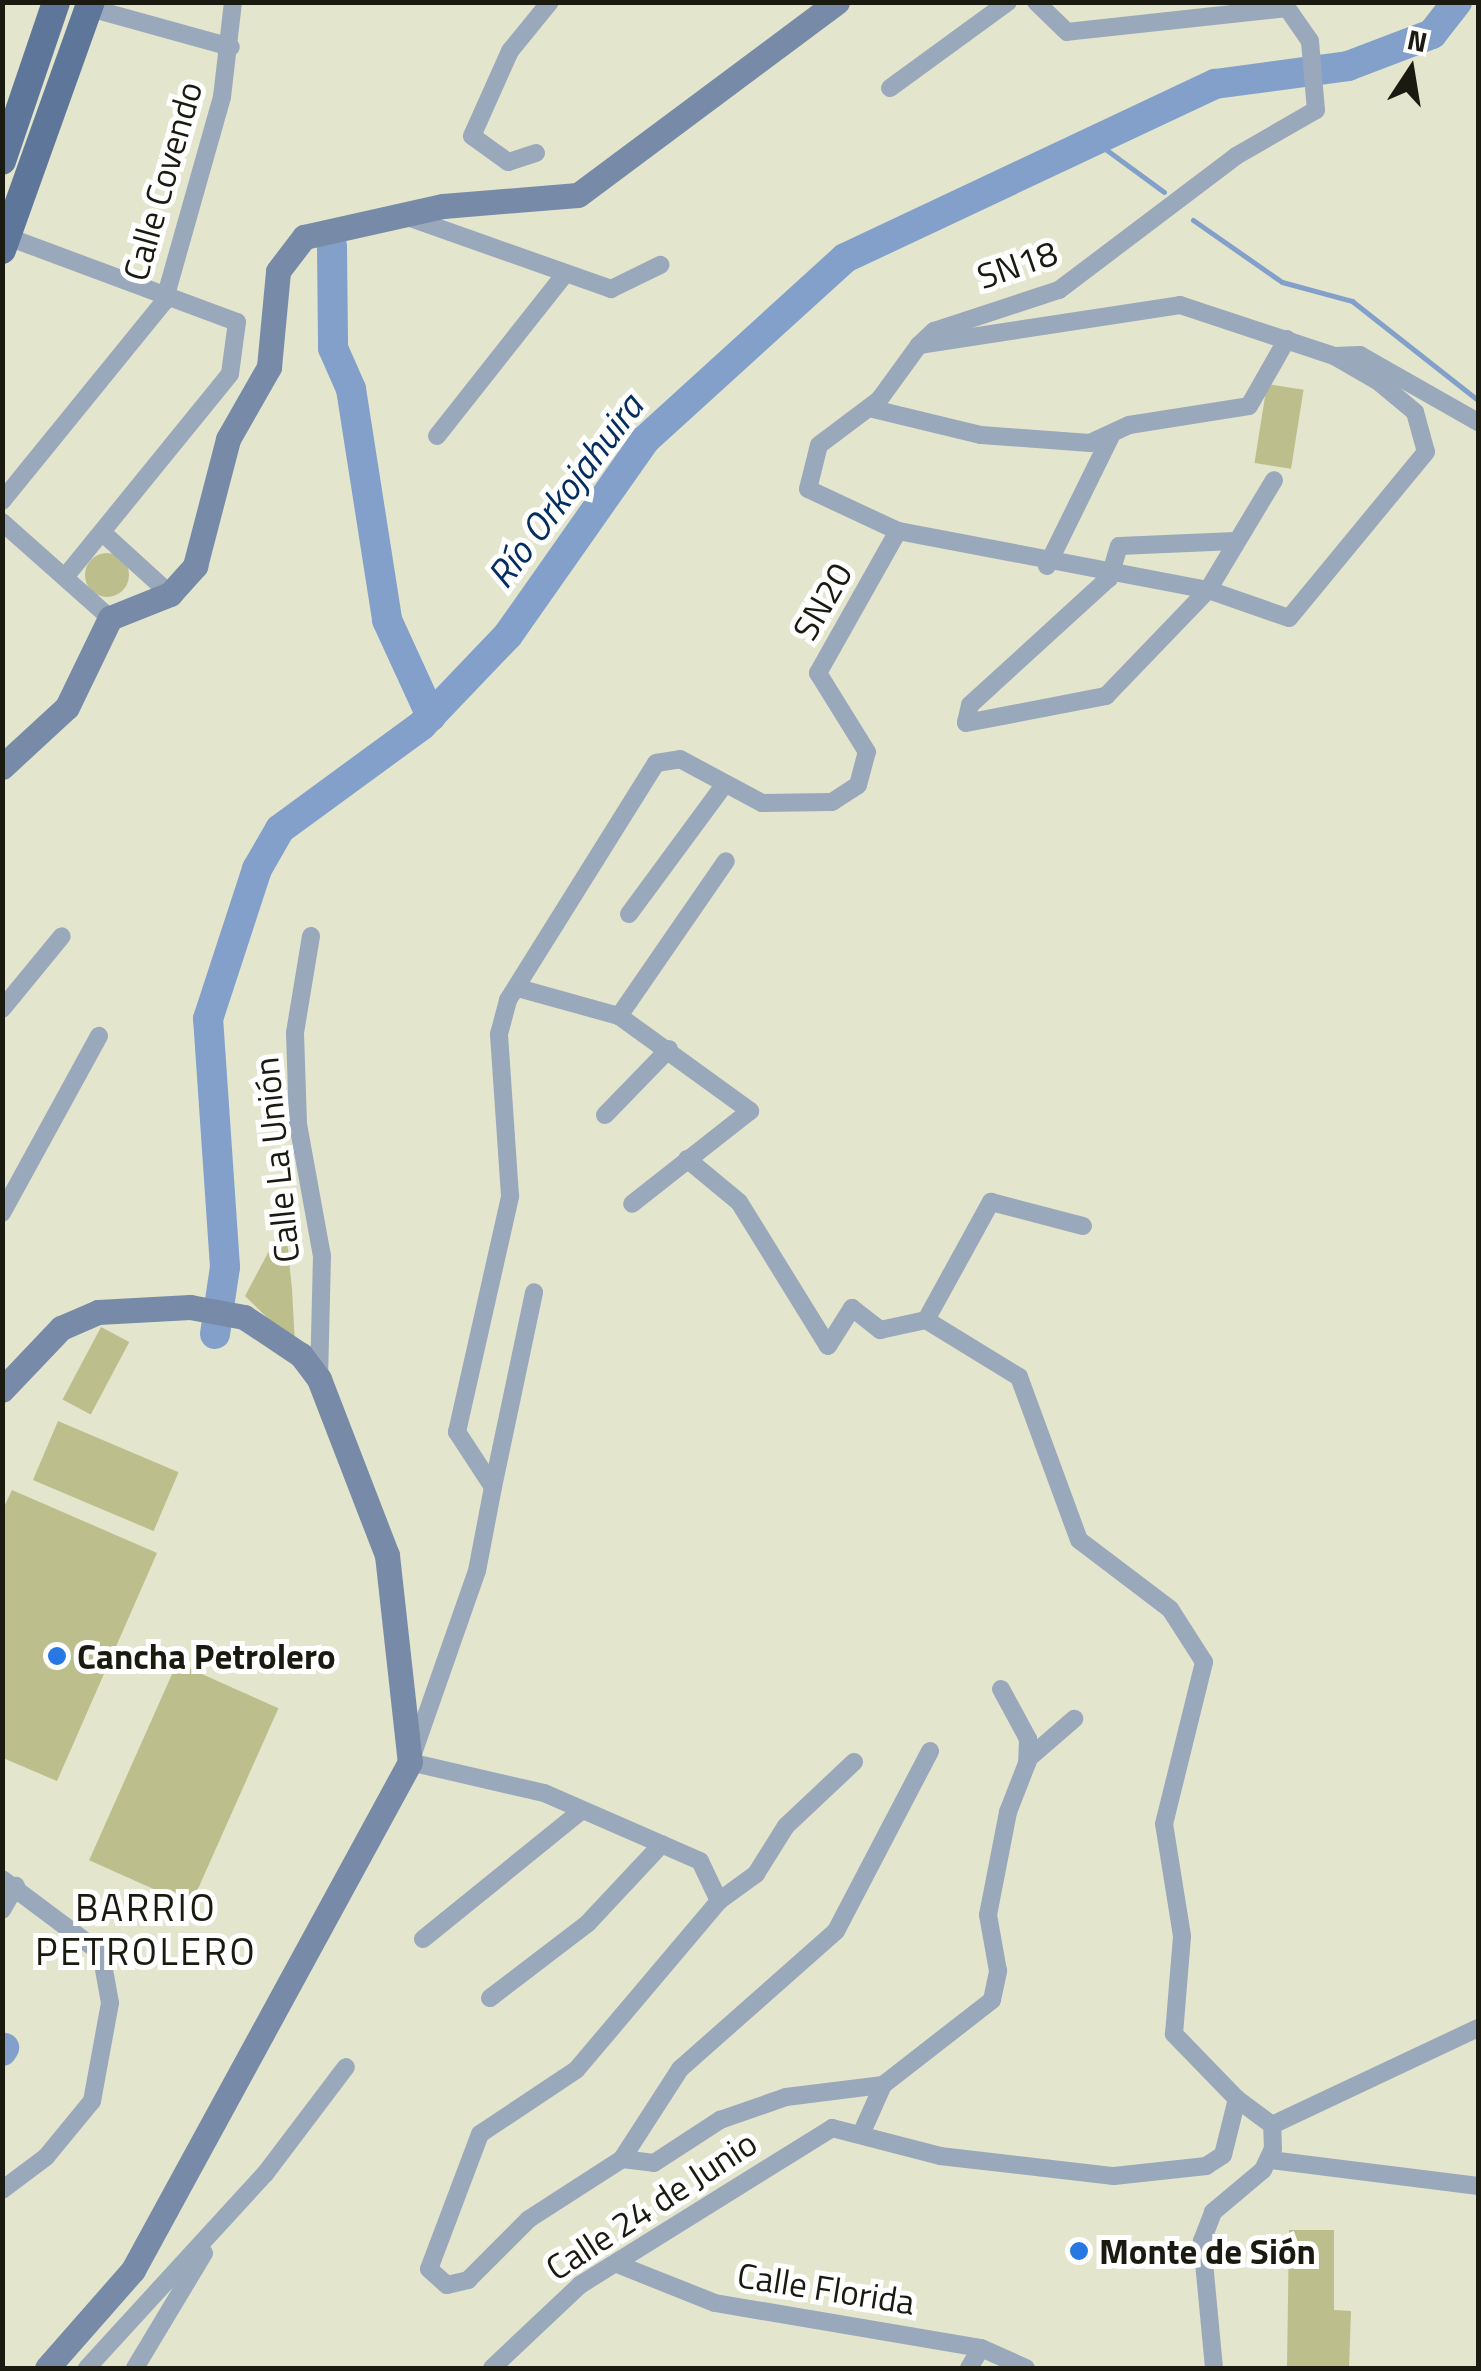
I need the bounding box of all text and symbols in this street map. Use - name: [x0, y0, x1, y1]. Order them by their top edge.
- text: N: [1403, 17, 1431, 63]
- north arrow: [1361, 20, 1461, 120]
- street label: Calle Covendo: [114, 77, 210, 285]
- street label: SN18: [971, 231, 1063, 297]
- water label: Río Orkojahuira: [477, 385, 653, 597]
- street label: SN20: [783, 555, 861, 647]
- street label: Calle La Unión: [244, 1055, 308, 1265]
- place label: Cancha Petrolero: [77, 1635, 336, 1677]
- marker: Cancha Petrolero: [46, 1645, 68, 1667]
- district label: BARRIO PETROLERO: [35, 1885, 257, 1975]
- street label: Calle 24 de Junio: [538, 2121, 764, 2289]
- place label: Monte de Sión: [1099, 2230, 1316, 2272]
- marker: Monte de Sión: [1068, 2240, 1090, 2262]
- street label: Calle Florida: [734, 2253, 918, 2323]

